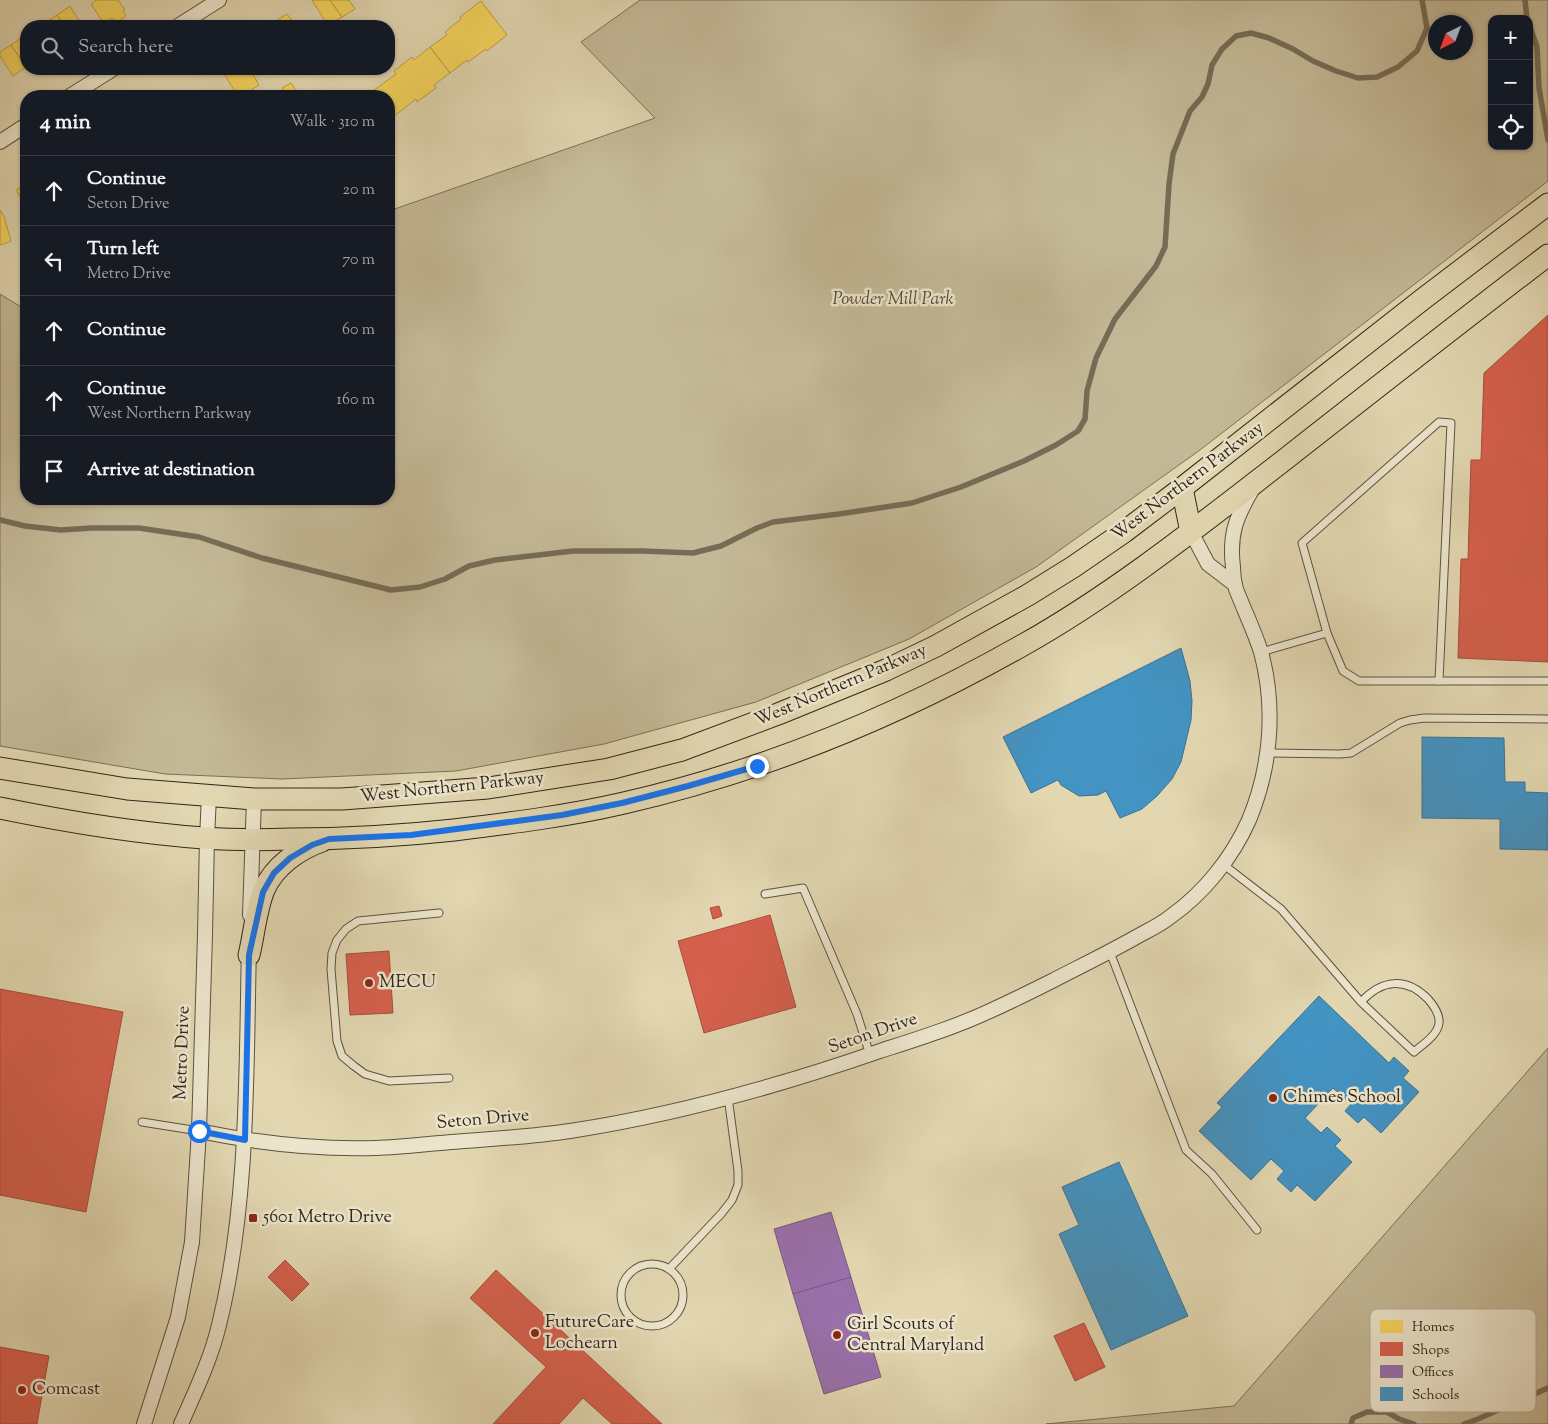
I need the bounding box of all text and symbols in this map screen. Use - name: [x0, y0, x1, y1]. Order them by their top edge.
- north arrow: [1428, 15, 1473, 60]
- map controls: [1488, 15, 1533, 150]
- button: +: [1488, 15, 1533, 60]
- search box: [20, 20, 395, 75]
- icon: search: [38, 34, 66, 62]
- text: Search here: [78, 34, 173, 61]
- button: −: [1488, 60, 1533, 105]
- button: locate: [1488, 105, 1533, 150]
- text: 4 min: [40, 108, 91, 138]
- text: Walk · 310 m: [290, 111, 375, 134]
- text: Continue: [87, 166, 166, 193]
- icon: ahead: [40, 177, 68, 205]
- text: 20 m: [342, 179, 375, 202]
- text: Seton Drive: [87, 193, 170, 216]
- text: Turn left: [87, 236, 159, 263]
- icon: left: [40, 247, 68, 275]
- text: 70 m: [342, 249, 375, 272]
- text: Metro Drive: [87, 263, 171, 286]
- park label: Powder Mill Park: [832, 287, 954, 313]
- icon: ahead: [40, 317, 68, 345]
- text: Continue: [87, 317, 166, 344]
- text: 60 m: [342, 319, 375, 342]
- text: Continue: [87, 376, 166, 403]
- icon: ahead: [40, 387, 68, 415]
- text: 160 m: [337, 389, 375, 412]
- text: West Northern Parkway: [87, 403, 252, 426]
- street label: West Northern Parkway: [1106, 416, 1270, 548]
- icon: arrive: [40, 457, 68, 485]
- text: Arrive at destination: [87, 457, 255, 484]
- street label: West Northern Parkway: [751, 638, 931, 734]
- route end: [746, 755, 769, 778]
- street label: West Northern Parkway: [359, 765, 545, 811]
- place label: MECU: [379, 970, 436, 996]
- marker: MECU: [363, 977, 375, 989]
- street label: Metro Drive: [168, 1005, 198, 1101]
- street label: Seton Drive: [825, 1007, 921, 1061]
- place label: Chimes School: [1283, 1085, 1401, 1111]
- marker: Chimes School: [1267, 1092, 1279, 1104]
- street label: Seton Drive: [436, 1103, 530, 1137]
- route start: [188, 1120, 211, 1143]
- place label: 5601 Metro Drive: [262, 1205, 392, 1231]
- marker: 5601 Metro Drive: [247, 1212, 259, 1224]
- legend: [1370, 1309, 1536, 1412]
- place label: FutureCare Lochearn: [545, 1310, 634, 1357]
- place label: Girl Scouts of Central Maryland: [847, 1312, 984, 1359]
- text: Homes: [1412, 1318, 1454, 1338]
- marker: FutureCare Lochearn: [529, 1327, 541, 1339]
- marker: Girl Scouts of Central Maryland: [831, 1329, 843, 1341]
- text: Shops: [1412, 1341, 1449, 1361]
- text: Offices: [1412, 1363, 1454, 1383]
- place label: Comcast: [32, 1377, 100, 1403]
- marker: Comcast: [16, 1384, 28, 1396]
- text: Schools: [1412, 1386, 1459, 1406]

